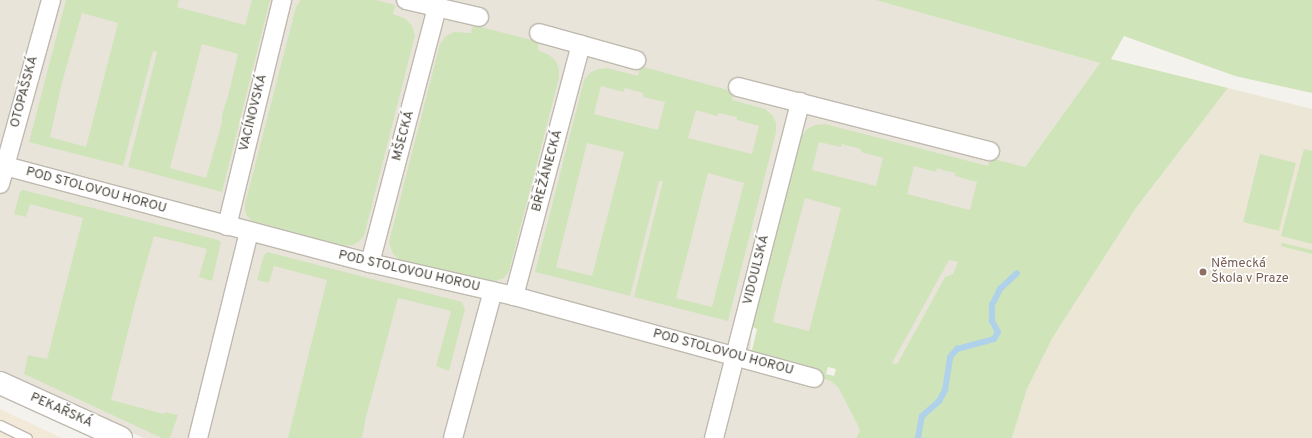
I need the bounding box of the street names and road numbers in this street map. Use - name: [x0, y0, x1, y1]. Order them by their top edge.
- street label: OTOPAŠSKÁ: [8, 54, 42, 130]
- street label: VACÍNOVSKÁ: [237, 73, 271, 153]
- street label: MŠECKÁ: [390, 109, 418, 163]
- street label: BŘEŽÁNECKÁ: [530, 128, 566, 214]
- street label: POD STOLOVOU HOROU: [24, 165, 168, 217]
- street label: VIDOULSKÁ: [741, 233, 773, 307]
- street label: POD STOLOVOU HOROU: [337, 248, 481, 296]
- street label: POD STOLOVOU HOROU: [651, 327, 795, 379]
- street label: PEKAŘSKÁ: [27, 390, 95, 432]

